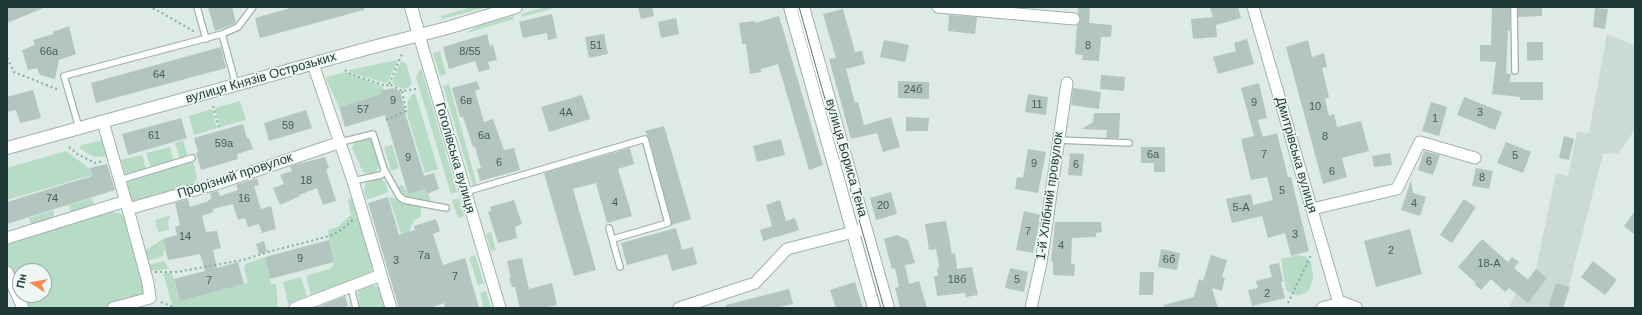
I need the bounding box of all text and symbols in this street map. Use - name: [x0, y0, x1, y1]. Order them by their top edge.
- house number: 51: [590, 39, 602, 53]
- house number: 8: [1085, 39, 1091, 53]
- house number: 66а: [40, 45, 58, 59]
- house number: 8/55: [459, 45, 481, 59]
- street label: вулиця Князів Острозьких: [184, 49, 338, 107]
- house number: 64: [153, 68, 165, 82]
- house number: 24б: [904, 83, 922, 97]
- house number: 9: [390, 94, 396, 108]
- house number: 6в: [460, 94, 472, 108]
- street label: Дмитрівська вулиця: [1272, 95, 1320, 215]
- house number: 9: [1251, 96, 1257, 110]
- street label: вулиця Бориса Тена: [822, 97, 870, 219]
- house number: 11: [1031, 98, 1043, 112]
- house number: 10: [1309, 100, 1321, 114]
- street label: Гоголівська вулиця: [432, 101, 478, 215]
- house number: 57: [357, 103, 369, 117]
- house number: 4А: [559, 106, 573, 120]
- house number: 3: [1477, 106, 1483, 120]
- house number: 1: [1432, 112, 1438, 126]
- house number: 59: [282, 119, 294, 133]
- house number: 61: [148, 129, 160, 143]
- house number: 6а: [478, 129, 490, 143]
- house number: 8: [1322, 130, 1328, 144]
- street label: 1-й Хлібний провулок: [1033, 131, 1067, 261]
- house number: 59а: [215, 137, 233, 151]
- house number: 6а: [1147, 148, 1159, 162]
- house number: 7: [1261, 148, 1267, 162]
- house number: 5: [1512, 149, 1518, 163]
- street label: Прорізний провулок: [175, 150, 295, 202]
- house number: 9: [405, 151, 411, 165]
- house number: 6: [1426, 155, 1432, 169]
- house number: 6: [496, 156, 502, 170]
- house number: 9: [1031, 157, 1037, 171]
- house number: 6: [1073, 158, 1079, 172]
- house number: 6: [1329, 165, 1335, 179]
- house number: 8: [1479, 171, 1485, 185]
- house number: 18: [300, 174, 312, 188]
- house number: 5: [1279, 184, 1285, 198]
- house number: 74: [46, 192, 58, 206]
- house number: 16: [238, 192, 250, 206]
- house number: 4: [612, 196, 618, 210]
- house number: 4: [1411, 197, 1417, 211]
- house number: 20: [877, 199, 889, 213]
- house number: 5-А: [1232, 201, 1250, 215]
- house number: 7: [1025, 225, 1031, 239]
- house number: 3: [1292, 228, 1298, 242]
- house number: 14: [179, 230, 191, 244]
- house number: 4: [1058, 239, 1064, 253]
- house number: 2: [1388, 244, 1394, 258]
- house number: 7а: [418, 249, 430, 263]
- house number: 9: [297, 252, 303, 266]
- house number: 6б: [1163, 253, 1175, 267]
- house number: 3: [393, 254, 399, 268]
- house number: 18-А: [1477, 257, 1501, 271]
- north arrow: [12, 263, 52, 303]
- house number: 7: [452, 270, 458, 284]
- text: Пн: [14, 273, 28, 289]
- house number: 18б: [948, 273, 966, 287]
- house number: 5: [1014, 273, 1020, 287]
- house number: 7: [206, 274, 212, 288]
- house number: 2: [1264, 287, 1270, 301]

